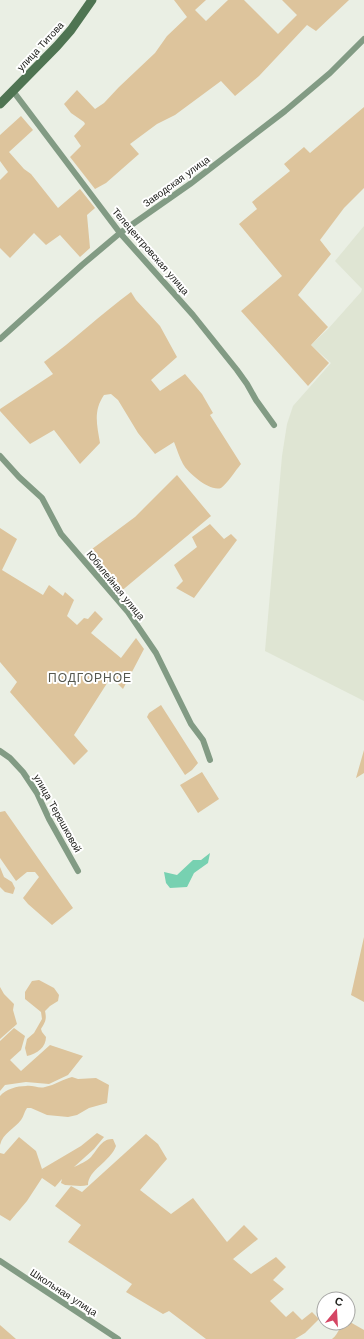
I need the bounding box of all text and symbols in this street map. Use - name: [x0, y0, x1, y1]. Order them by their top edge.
- street label: улица Титова: [15, 19, 66, 73]
- street label: Заводская улица: [141, 153, 212, 209]
- street label: Телецентровская улица: [110, 206, 192, 297]
- street label: Юбилейная улица: [84, 549, 147, 622]
- district label: ПОДГОРНОЕ: [48, 671, 132, 685]
- street label: улица Терешковой: [32, 772, 84, 854]
- street label: Школьная улица: [28, 1267, 100, 1318]
- north arrow: [316, 1291, 356, 1331]
- text: С: [333, 1295, 345, 1309]

